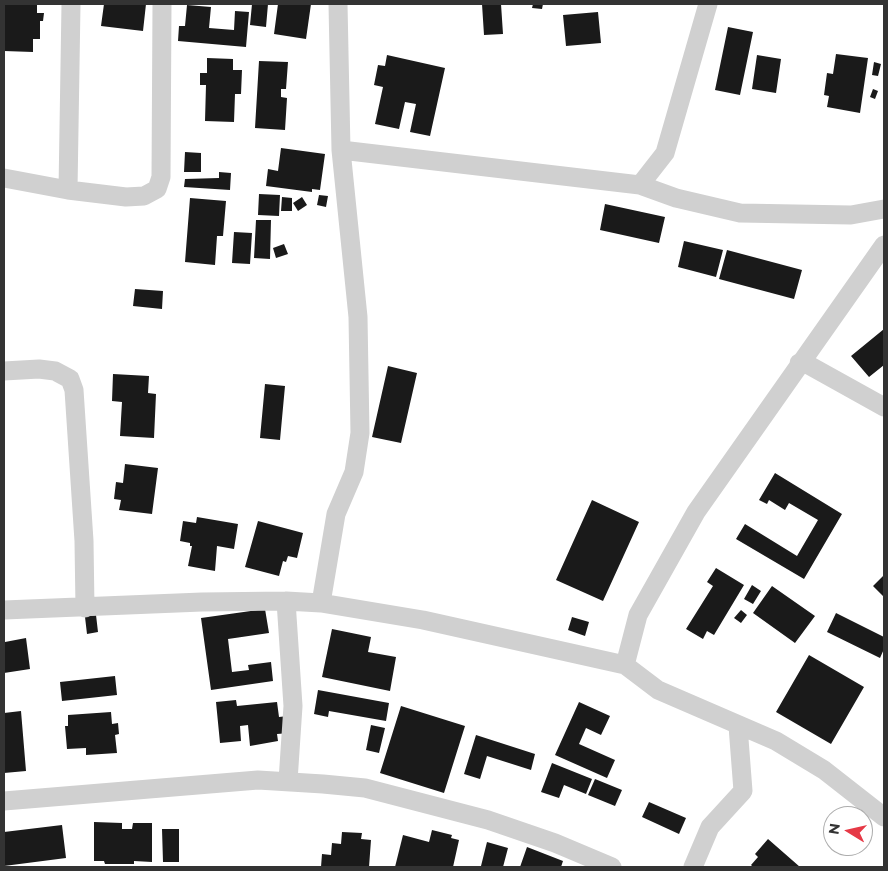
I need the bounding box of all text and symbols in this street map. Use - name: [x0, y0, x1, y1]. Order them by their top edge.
- north arrow: [823, 806, 873, 856]
- text: N: [824, 822, 844, 836]

